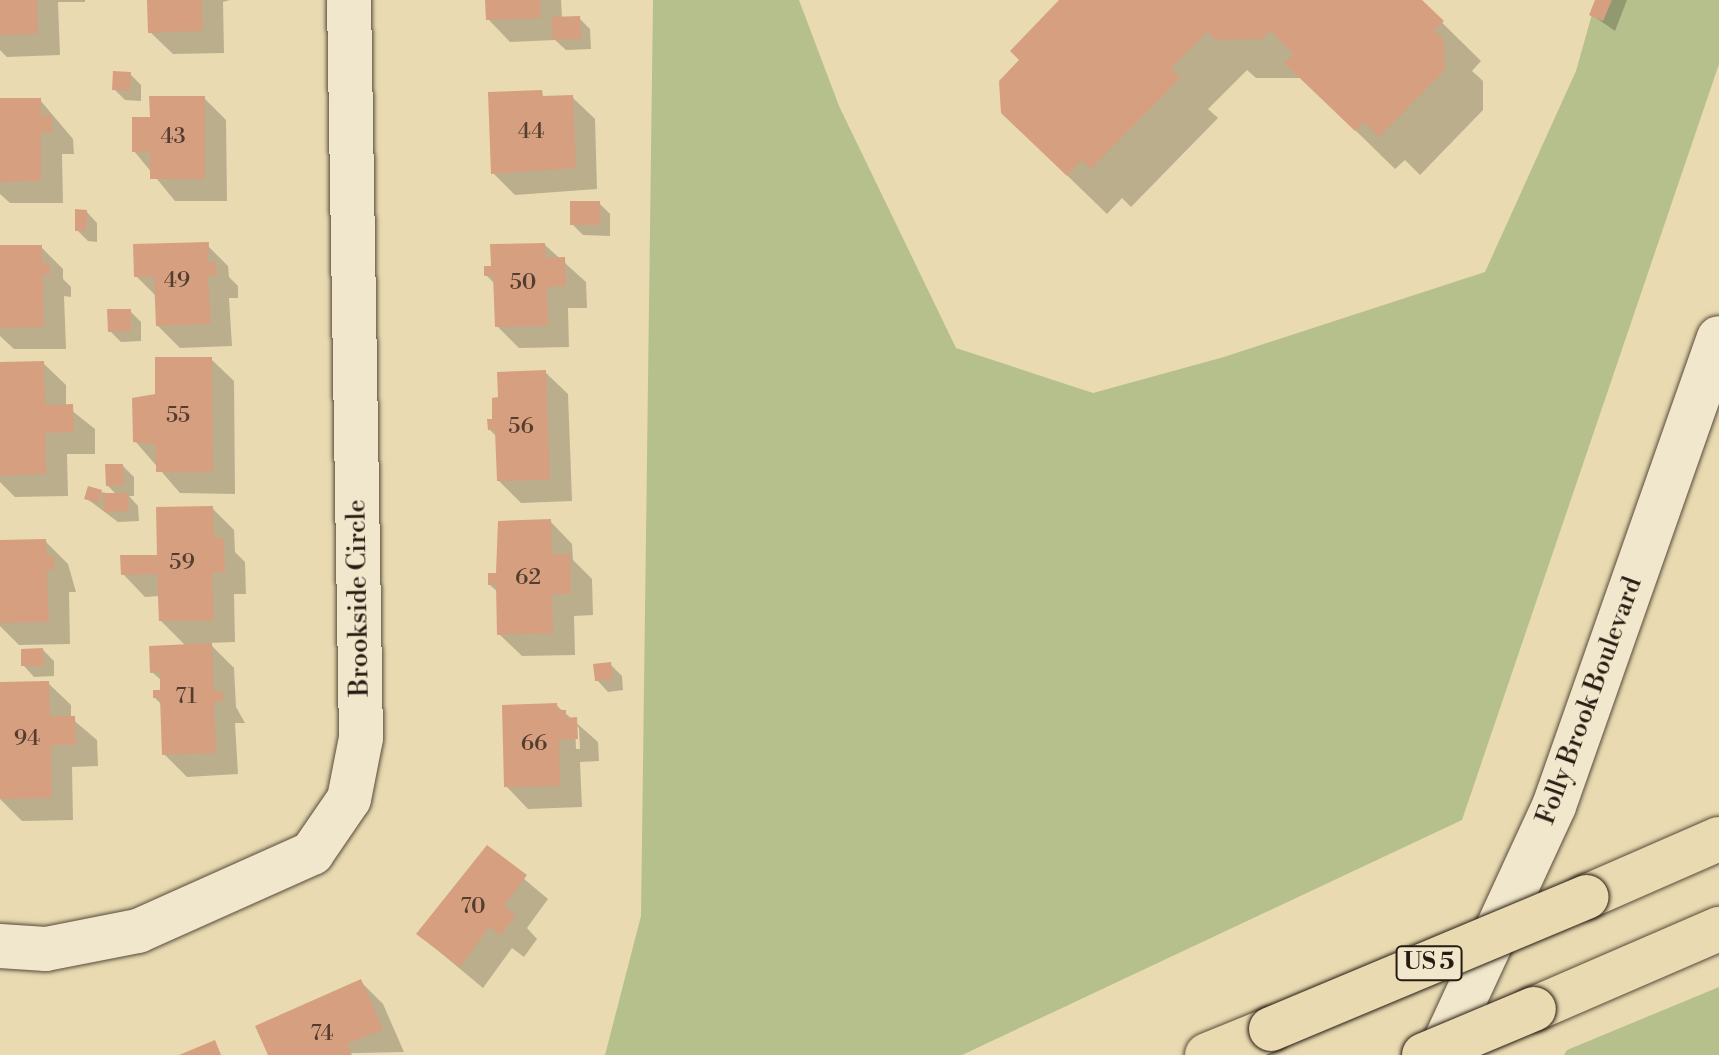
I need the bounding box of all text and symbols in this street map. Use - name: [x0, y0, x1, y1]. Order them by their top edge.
- house number: 44: [518, 119, 544, 145]
- house number: 43: [160, 124, 186, 150]
- house number: 49: [164, 268, 190, 294]
- house number: 50: [510, 270, 536, 296]
- house number: 55: [166, 403, 190, 429]
- house number: 56: [508, 414, 534, 440]
- street label: Brookside Circle: [342, 499, 376, 697]
- house number: 59: [169, 550, 195, 576]
- house number: 62: [515, 565, 541, 591]
- street label: Folly Brook Boulevard: [1531, 573, 1649, 829]
- house number: 71: [175, 684, 197, 710]
- house number: 94: [14, 726, 40, 752]
- house number: 66: [521, 731, 547, 757]
- house number: 70: [460, 894, 486, 920]
- road number: US 5: [1395, 943, 1463, 983]
- house number: 74: [311, 1021, 333, 1047]

